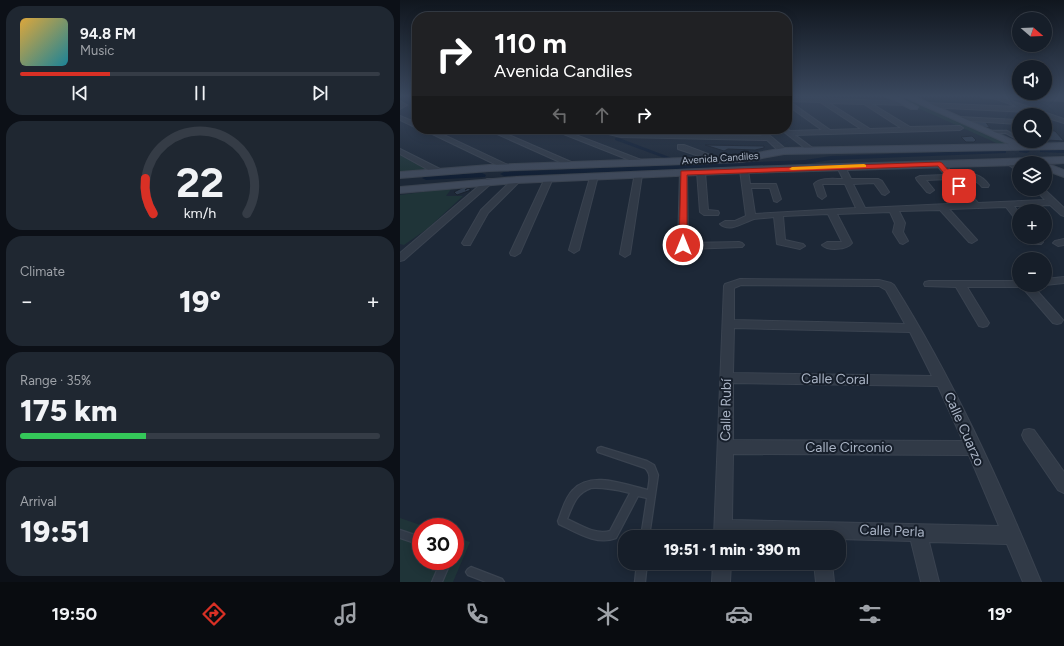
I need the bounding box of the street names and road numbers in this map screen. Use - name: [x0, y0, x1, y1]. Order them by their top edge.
- street label: Avenida Candiles: [681, 149, 759, 167]
- street label: Calle Coral: [801, 370, 869, 388]
- street label: Calle Rubí: [717, 378, 735, 441]
- street label: Calle Cuarzo: [940, 389, 988, 469]
- street label: Calle Circonio: [805, 439, 893, 456]
- street label: Calle Perla: [859, 521, 925, 541]

